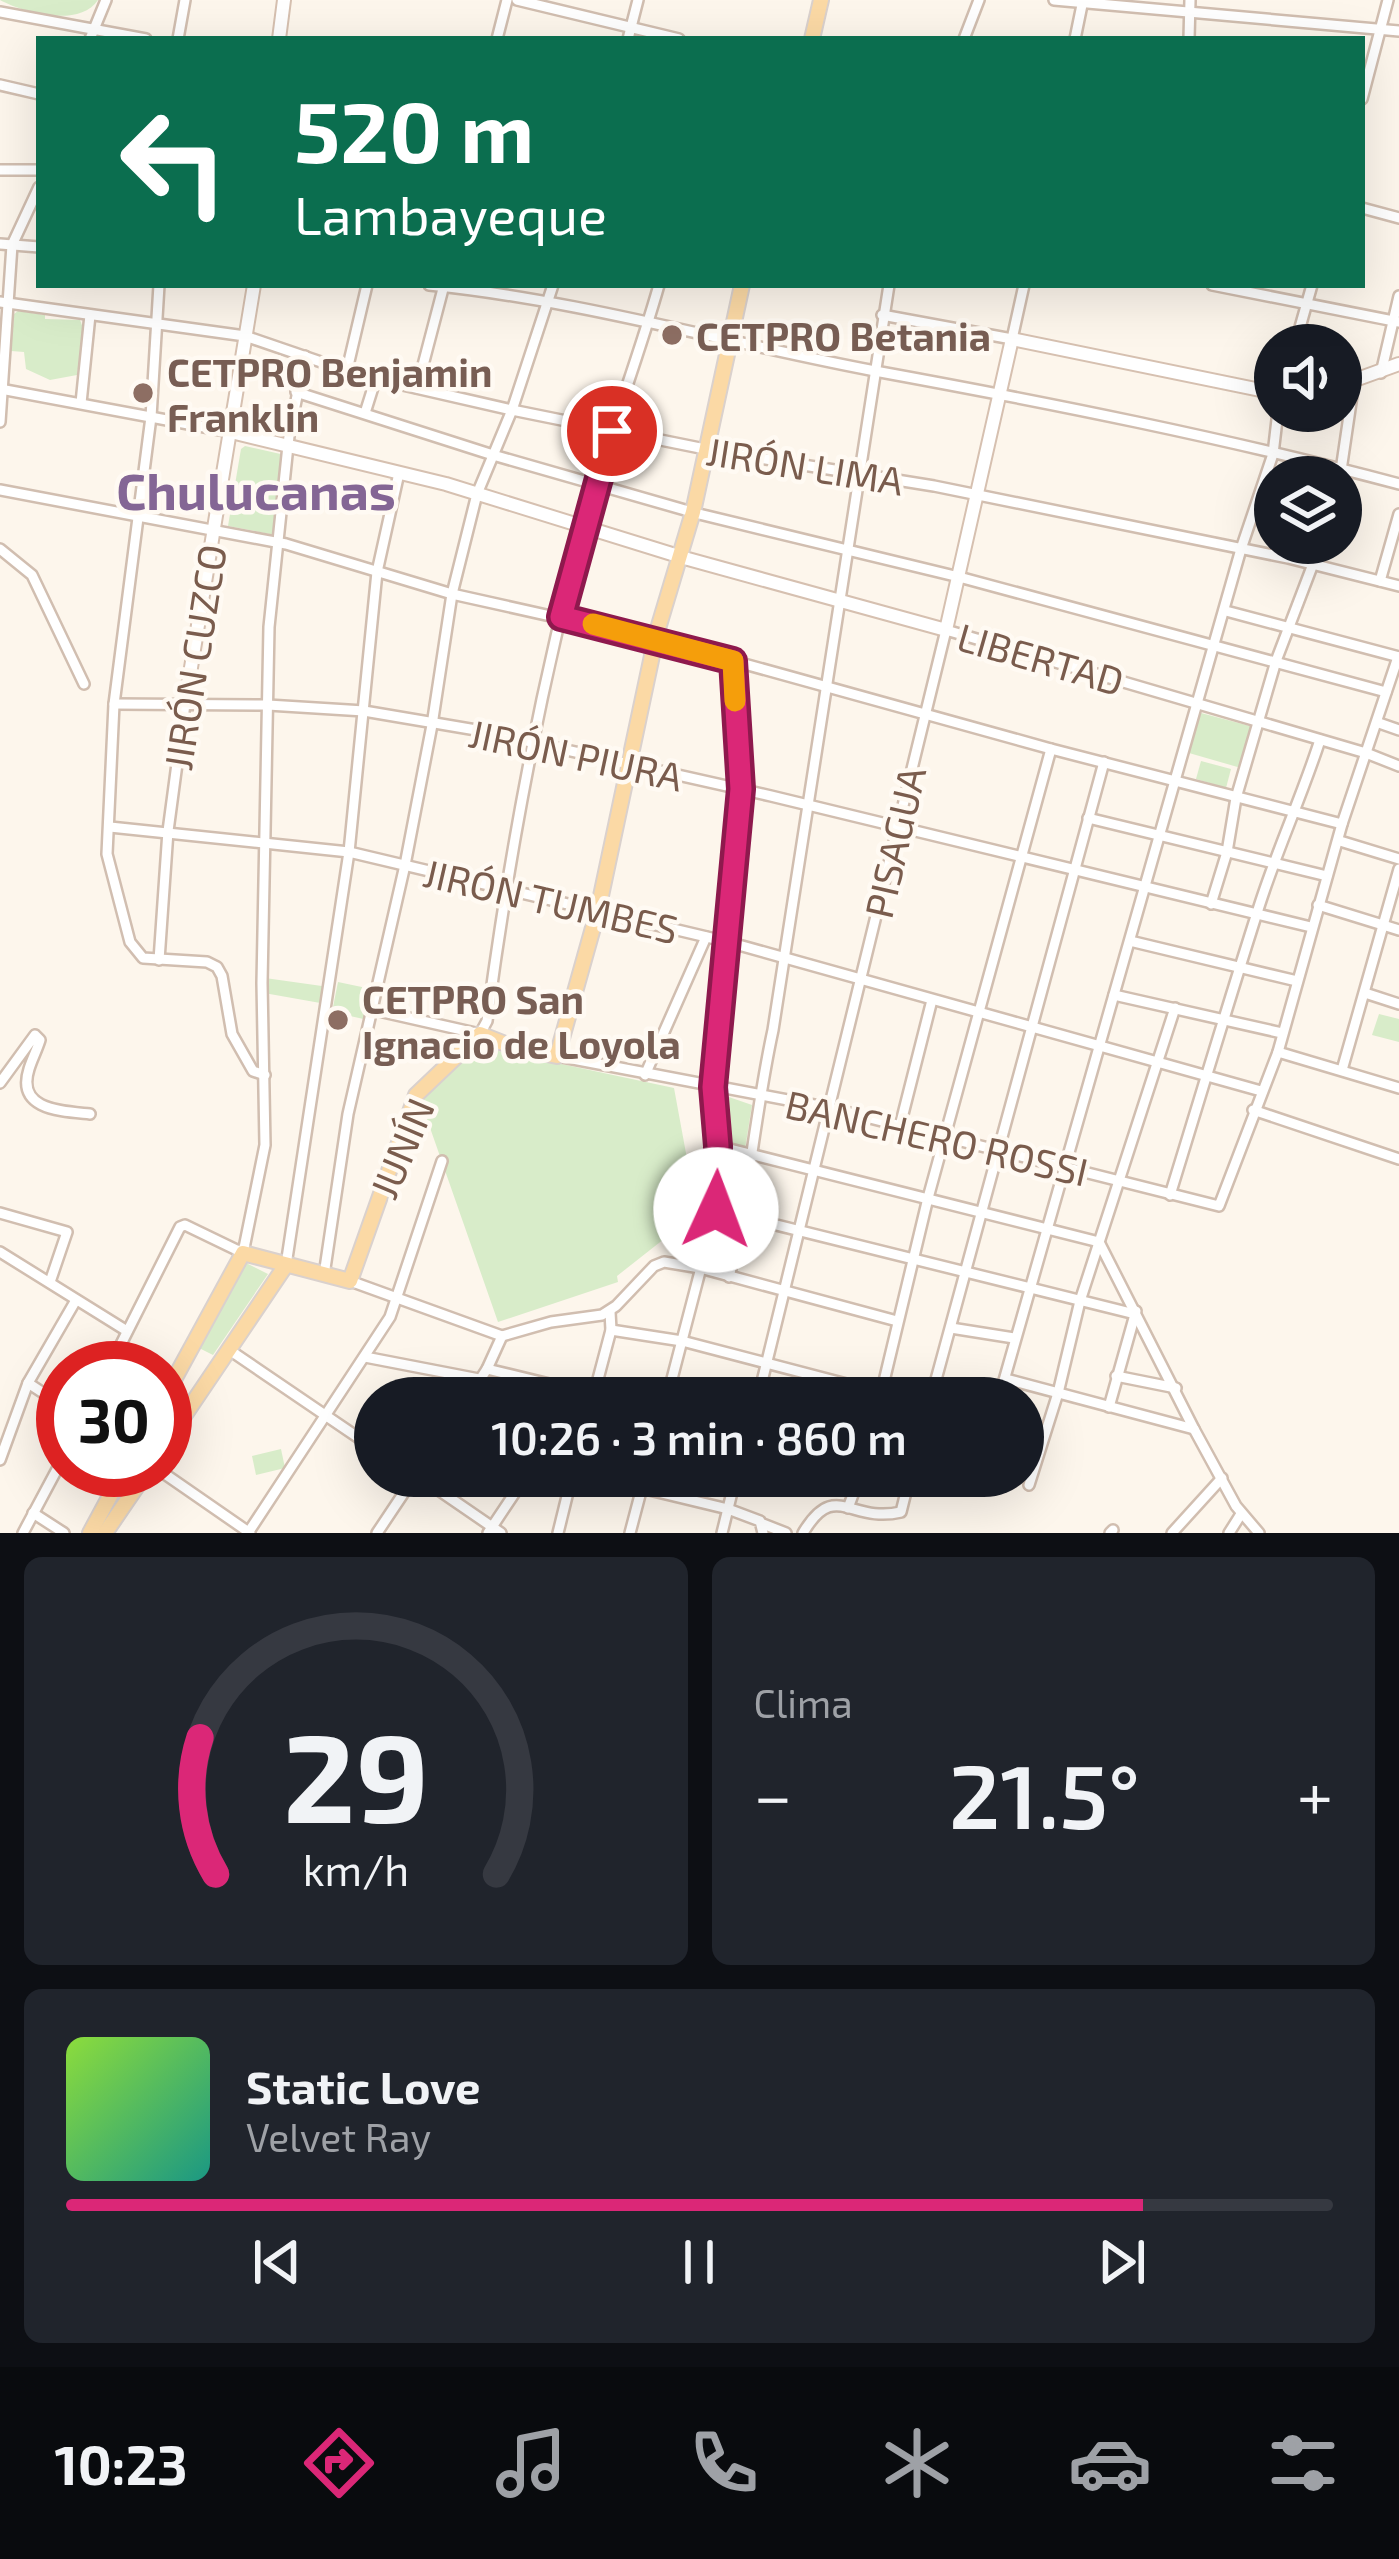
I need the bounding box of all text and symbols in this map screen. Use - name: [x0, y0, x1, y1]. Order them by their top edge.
- text: 520 m: [294, 79, 534, 180]
- icon: left: [96, 84, 252, 240]
- text: Lambayeque: [294, 181, 607, 246]
- place label: CETPRO Betania: [696, 312, 991, 359]
- marker: CETPRO Betania: [659, 322, 685, 348]
- map controls: [1254, 324, 1362, 564]
- button: sound: [1254, 324, 1362, 432]
- place label: CETPRO Benjamin Franklin: [167, 348, 492, 440]
- marker: CETPRO Benjamin Franklin: [130, 380, 156, 406]
- pin: [561, 380, 663, 482]
- icon: arrive: [579, 398, 645, 464]
- street label: JIRÓN LIMA: [703, 426, 907, 504]
- button: layers: [1254, 456, 1362, 564]
- district label: Chulucanas: [116, 459, 396, 520]
- street label: JIRÓN CUZCO: [153, 541, 235, 773]
- street label: LIBERTAD: [953, 612, 1129, 704]
- street label: JIRÓN PIURA: [465, 708, 687, 800]
- street label: PISAGUA: [854, 762, 934, 922]
- street label: JIRÓN TUMBES: [419, 848, 683, 952]
- place label: CETPRO San Ignacio de Loyola: [362, 975, 681, 1068]
- marker: CETPRO San Ignacio de Loyola: [325, 1007, 351, 1033]
- street label: BANCHERO ROSSI: [781, 1079, 1093, 1195]
- street label: JUNÍN: [359, 1091, 443, 1205]
- position arrow: [653, 1147, 779, 1273]
- speed limit sign: 30: [36, 1341, 192, 1497]
- text: 10:26 · 3 min · 860 m: [491, 1410, 907, 1464]
- text: Clima: [754, 1679, 853, 1726]
- text: 29: [283, 1698, 429, 1848]
- text: 21.5°: [949, 1739, 1140, 1847]
- text: −: [754, 1754, 792, 1833]
- text: +: [1297, 1754, 1333, 1833]
- text: km/h: [302, 1843, 409, 1895]
- text: Static Love: [246, 2059, 481, 2113]
- text: Velvet Ray: [246, 2113, 431, 2160]
- icon: previous: [244, 2229, 310, 2295]
- icon: pause: [666, 2229, 732, 2295]
- icon: next: [1089, 2229, 1155, 2295]
- icon: directions: [297, 2421, 381, 2505]
- icon: music: [489, 2421, 573, 2505]
- icon: phone: [682, 2421, 766, 2505]
- icon: climate: [875, 2421, 959, 2505]
- icon: car: [1068, 2421, 1152, 2505]
- icon: filters: [1261, 2421, 1345, 2505]
- text: 10:23: [54, 2431, 188, 2496]

